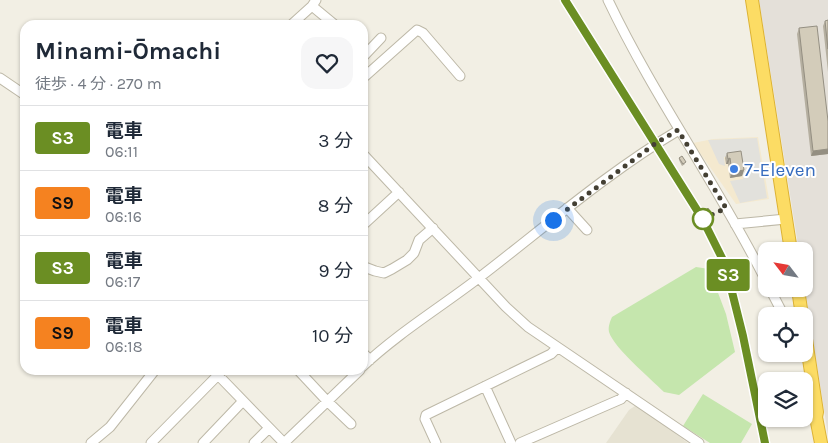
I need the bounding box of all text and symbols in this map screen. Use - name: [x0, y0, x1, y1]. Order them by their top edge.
- text: Minami-Ōmachi: [35, 37, 221, 65]
- button: heart: [301, 37, 353, 89]
- text: 徒歩 · 4 分 · 270 m: [35, 74, 162, 93]
- text: 電車: [105, 120, 143, 142]
- text: S3: [51, 127, 74, 149]
- text: 3 分: [318, 130, 353, 152]
- text: 06:11: [105, 142, 138, 161]
- place label: 7-Eleven: [744, 159, 816, 181]
- marker: 7-Eleven: [728, 163, 740, 175]
- text: 電車: [105, 185, 143, 207]
- text: S9: [51, 192, 74, 214]
- text: 8 分: [318, 195, 353, 217]
- text: 06:16: [105, 207, 142, 226]
- your location: [541, 208, 566, 233]
- unlabelled marker: [692, 208, 714, 230]
- north arrow: [758, 242, 812, 298]
- map controls: [758, 242, 813, 427]
- text: 電車: [105, 250, 143, 272]
- text: S3: [51, 257, 74, 279]
- line badge: S3: [706, 259, 750, 291]
- text: 9 分: [318, 260, 353, 282]
- text: S3: [717, 264, 739, 286]
- text: 06:17: [105, 272, 140, 291]
- button: locate: [758, 307, 813, 362]
- text: 電車: [105, 315, 143, 337]
- text: S9: [51, 322, 74, 344]
- text: 10 分: [312, 325, 353, 347]
- text: 06:18: [105, 337, 142, 356]
- button: layers: [758, 372, 813, 427]

